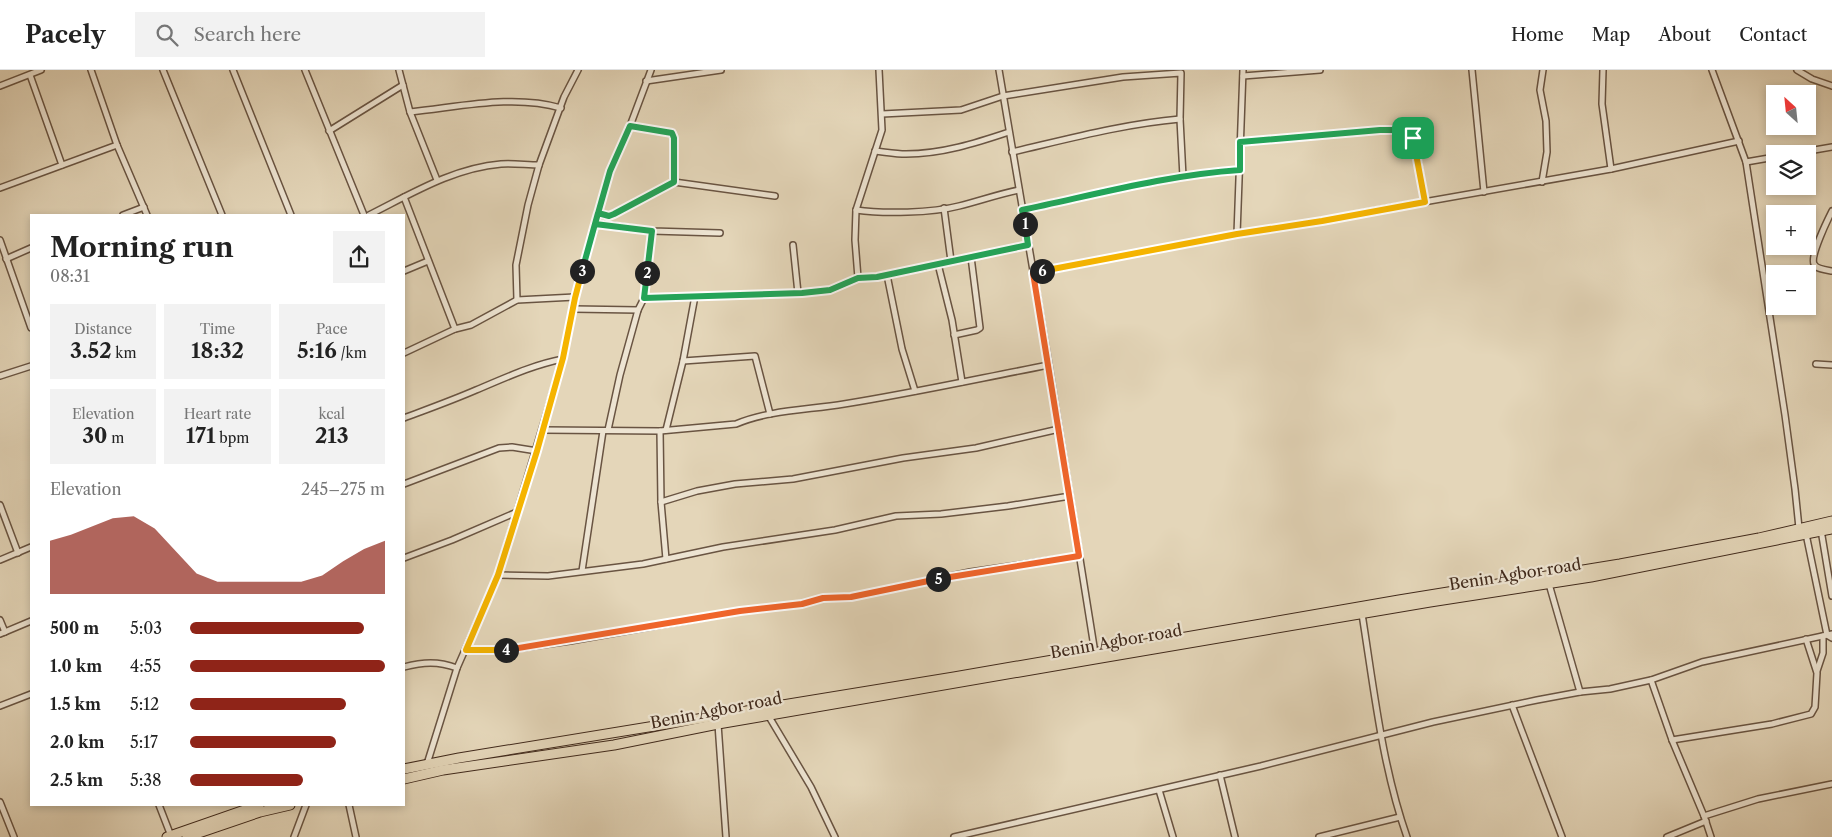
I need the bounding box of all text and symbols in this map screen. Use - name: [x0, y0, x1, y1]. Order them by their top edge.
- search box: [135, 12, 485, 57]
- text: Pacely: [25, 20, 105, 49]
- icon: search: [153, 21, 181, 49]
- text: Search here: [193, 23, 301, 46]
- text: Home: [1511, 24, 1564, 46]
- text: Map: [1592, 24, 1630, 46]
- text: About: [1658, 24, 1711, 46]
- text: Contact: [1739, 24, 1807, 46]
- north arrow: [1766, 85, 1816, 135]
- map controls: [1766, 85, 1816, 315]
- pin: [1392, 117, 1434, 159]
- icon: arrive: [1399, 124, 1427, 152]
- button: layers: [1766, 145, 1816, 195]
- button: +: [1766, 205, 1816, 255]
- pin: 1: [1012, 212, 1038, 236]
- text: 1: [1022, 215, 1029, 233]
- text: Morning run: [50, 230, 234, 264]
- button: share: [333, 231, 385, 283]
- pin: 3: [570, 258, 594, 284]
- pin: 6: [1030, 258, 1054, 284]
- pin: 2: [634, 260, 660, 286]
- text: 3: [579, 262, 586, 280]
- text: 6: [1038, 262, 1047, 280]
- text: 2: [643, 264, 652, 282]
- button: −: [1766, 265, 1816, 315]
- text: 08:31: [50, 266, 90, 286]
- text: Distance: [74, 320, 132, 338]
- text: Time: [200, 320, 235, 338]
- text: Pace: [316, 320, 348, 338]
- text: 3.52: [70, 338, 112, 363]
- text: 18:32: [191, 338, 244, 363]
- text: 5:16: [297, 338, 337, 363]
- text: km: [112, 344, 136, 362]
- text: /km: [337, 344, 367, 362]
- text: Elevation: [72, 405, 134, 423]
- text: Heart rate: [184, 405, 251, 423]
- text: kcal: [319, 405, 345, 423]
- text: 30: [82, 423, 107, 448]
- text: 171: [186, 423, 215, 448]
- text: 213: [315, 423, 349, 448]
- text: m: [107, 429, 124, 447]
- text: bpm: [215, 429, 249, 447]
- text: Elevation: [50, 479, 121, 499]
- text: 245–275 m: [301, 479, 385, 499]
- street label: Benin Agbor road: [1447, 554, 1583, 594]
- pin: 5: [926, 566, 950, 592]
- text: 5: [935, 570, 942, 588]
- text: 500 m: [50, 618, 99, 638]
- text: 5:03: [130, 618, 162, 638]
- street label: Benin Agbor road: [1048, 620, 1184, 662]
- pin: 4: [494, 638, 518, 662]
- text: 4: [502, 641, 511, 659]
- text: 1.0 km: [50, 656, 102, 676]
- text: 4:55: [130, 656, 161, 676]
- street label: Benin Agbor road: [649, 687, 784, 733]
- text: 1.5 km: [50, 694, 101, 714]
- text: 5:12: [130, 694, 159, 714]
- text: 2.0 km: [50, 732, 104, 752]
- text: 5:17: [130, 732, 158, 752]
- text: 2.5 km: [50, 770, 103, 790]
- text: 5:38: [130, 770, 161, 790]

